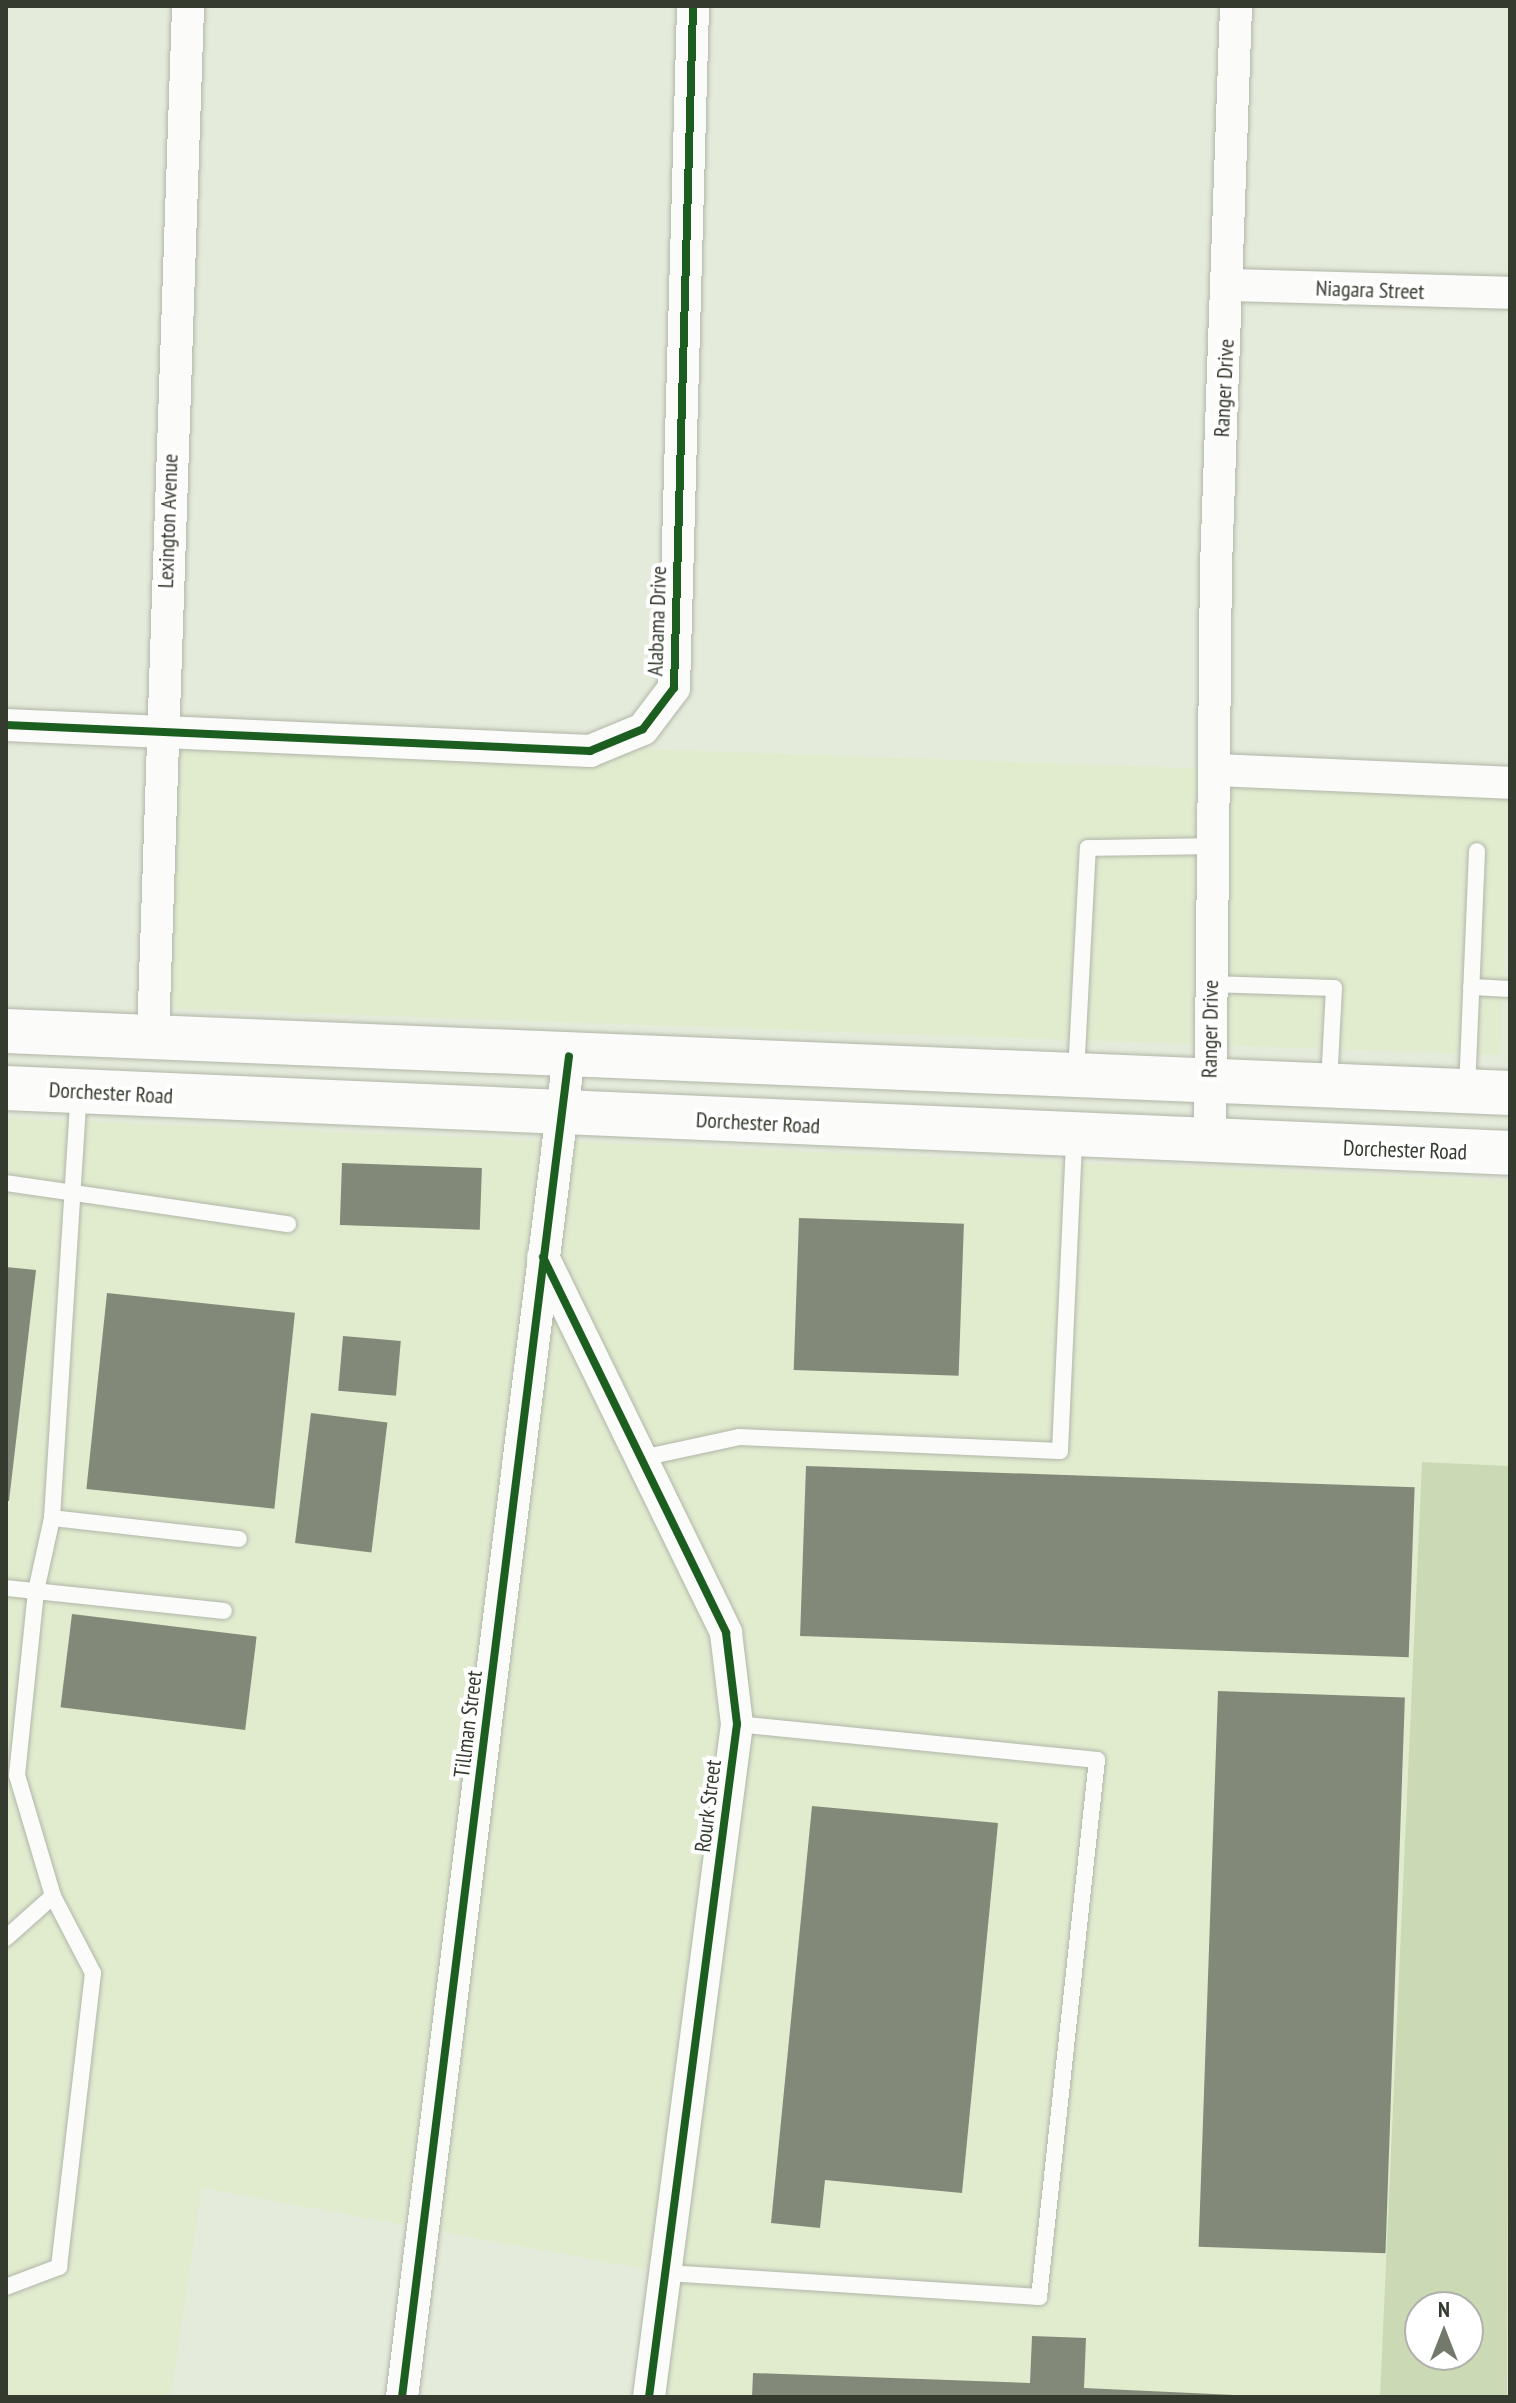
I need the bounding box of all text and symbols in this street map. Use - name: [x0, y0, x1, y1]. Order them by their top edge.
- street label: Niagara Street: [1315, 275, 1425, 305]
- street label: Ranger Drive: [1208, 338, 1240, 438]
- street label: Lexington Avenue: [152, 453, 184, 589]
- street label: Alabama Drive: [642, 565, 672, 677]
- street label: Ranger Drive: [1196, 980, 1224, 1078]
- street label: Dorchester Road: [48, 1077, 174, 1109]
- street label: Dorchester Road: [695, 1107, 821, 1139]
- street label: Dorchester Road: [1342, 1135, 1468, 1165]
- street label: Tillman Street: [448, 1669, 488, 1779]
- street label: Rourk Street: [689, 1758, 727, 1854]
- north arrow: [1404, 2291, 1484, 2371]
- text: N: [1438, 2295, 1450, 2323]

